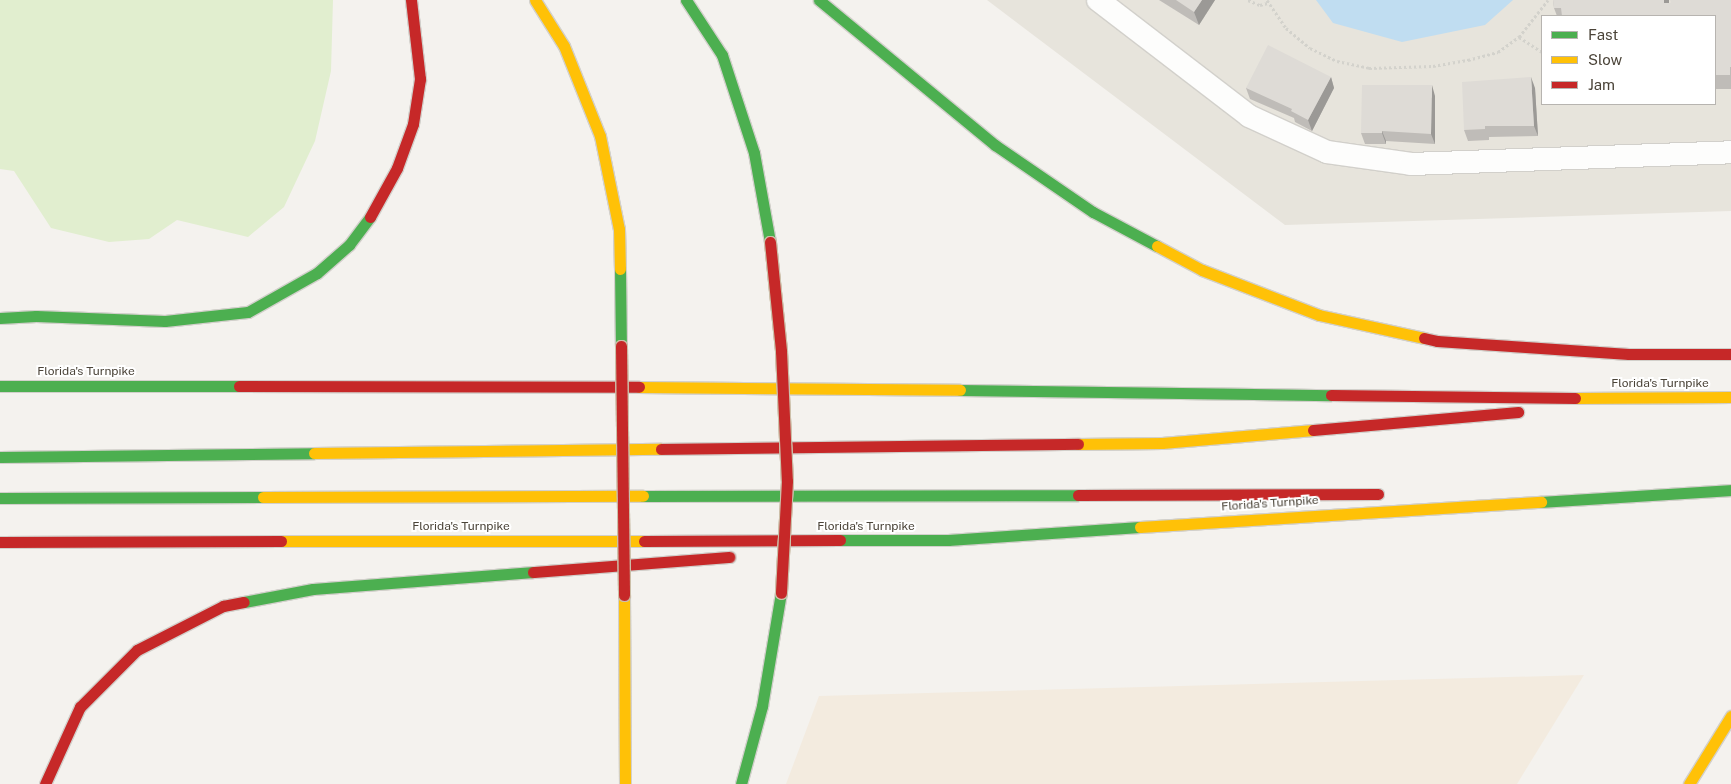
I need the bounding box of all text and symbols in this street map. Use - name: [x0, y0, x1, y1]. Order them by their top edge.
- legend: [1541, 15, 1716, 105]
- text: Fast: [1588, 26, 1618, 43]
- text: Slow: [1588, 51, 1622, 68]
- text: Jam: [1588, 76, 1615, 93]
- street label: Florida's Turnpike: [37, 365, 135, 379]
- street label: Florida's Turnpike: [1611, 377, 1709, 391]
- street label: Florida's Turnpike: [1221, 493, 1319, 515]
- street label: Florida's Turnpike: [412, 520, 510, 534]
- street label: Florida's Turnpike: [817, 520, 915, 534]

